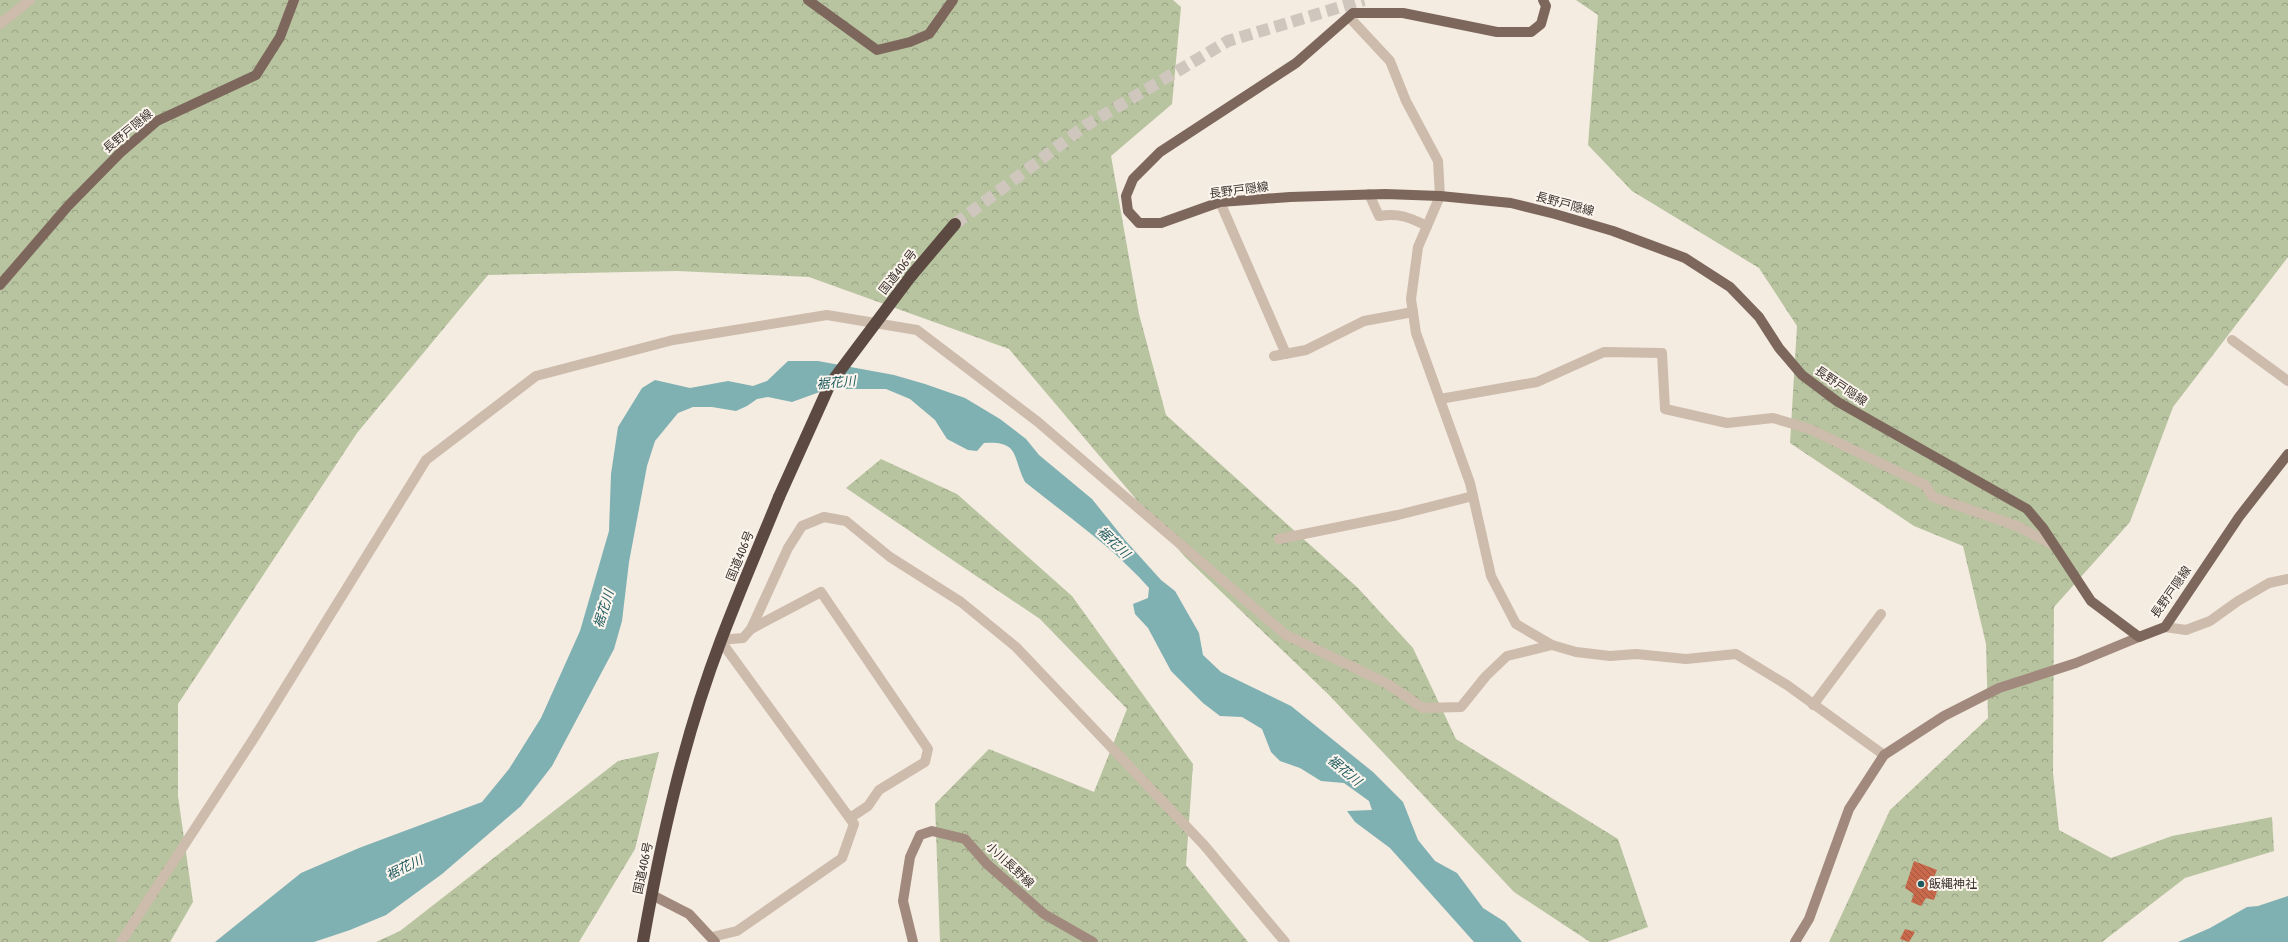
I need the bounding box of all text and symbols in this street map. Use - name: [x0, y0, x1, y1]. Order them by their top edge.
- street label: 長野戸隠線: [101, 106, 155, 156]
- street label: 長野戸隠線: [1208, 179, 1270, 201]
- street label: 長野戸隠線: [1534, 189, 1596, 219]
- street label: 国道406号: [876, 247, 920, 297]
- street label: 長野戸隠線: [1812, 363, 1870, 409]
- water label: 裾花川: [816, 373, 858, 392]
- water label: 裾花川: [1094, 523, 1134, 563]
- street label: 国道406号: [724, 529, 756, 583]
- street label: 長野戸隠線: [2148, 563, 2194, 621]
- water label: 裾花川: [591, 586, 617, 630]
- water label: 裾花川: [1325, 752, 1366, 790]
- street label: 小川長野線: [983, 839, 1037, 891]
- street label: 国道406号: [631, 841, 655, 895]
- water label: 裾花川: [383, 851, 427, 883]
- place label: 飯縄神社: [1929, 877, 1977, 891]
- marker: 飯縄神社: [1916, 879, 1926, 889]

